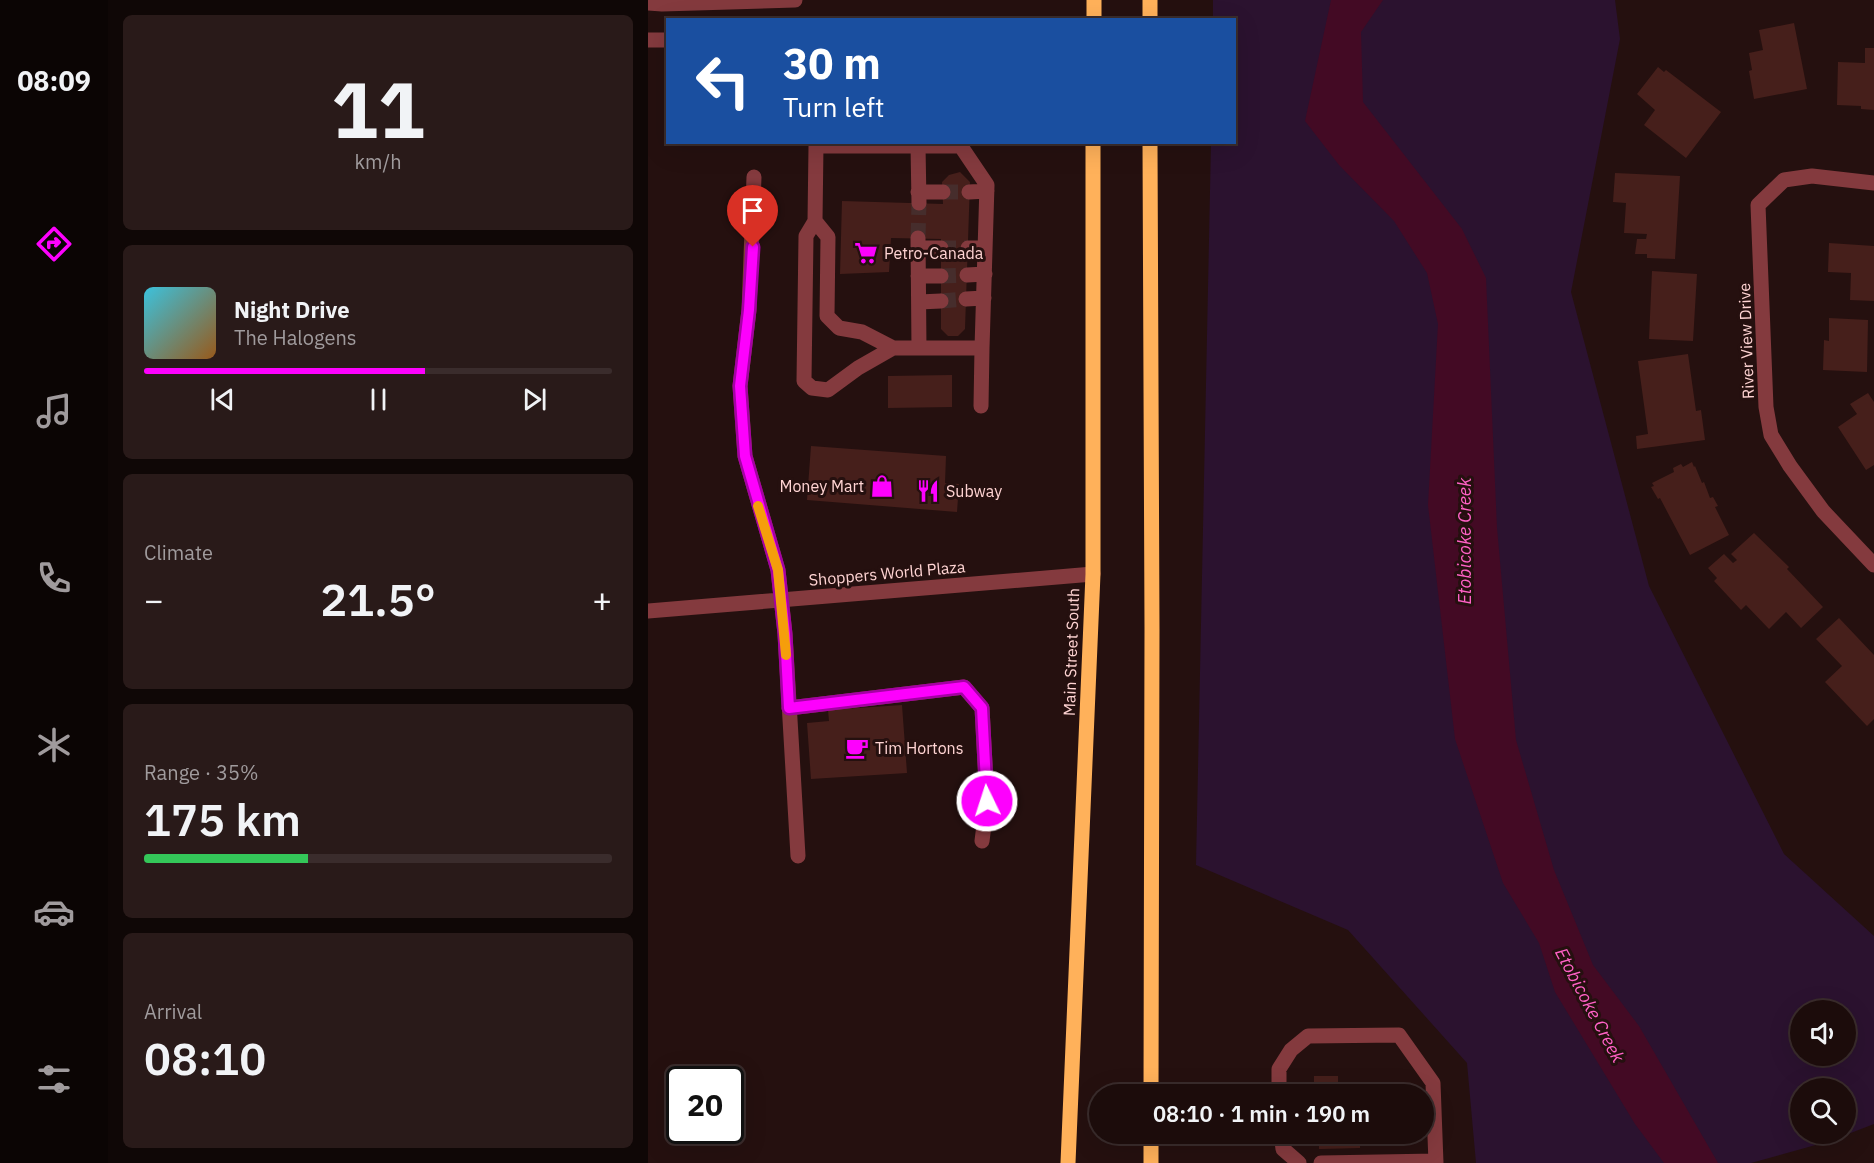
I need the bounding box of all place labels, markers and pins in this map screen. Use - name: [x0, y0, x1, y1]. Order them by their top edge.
- pin: [727, 185, 778, 247]
- supermarket icon: Petro-Canada: [853, 240, 879, 266]
- place label: Petro-Canada: [884, 243, 984, 263]
- shop icon: Money Mart: [869, 473, 895, 499]
- place label: Money Mart: [779, 476, 864, 496]
- restaurant icon: Subway: [915, 478, 941, 504]
- place label: Subway: [946, 481, 1002, 501]
- cafe icon: Tim Hortons: [844, 735, 870, 761]
- place label: Tim Hortons: [875, 738, 964, 758]

